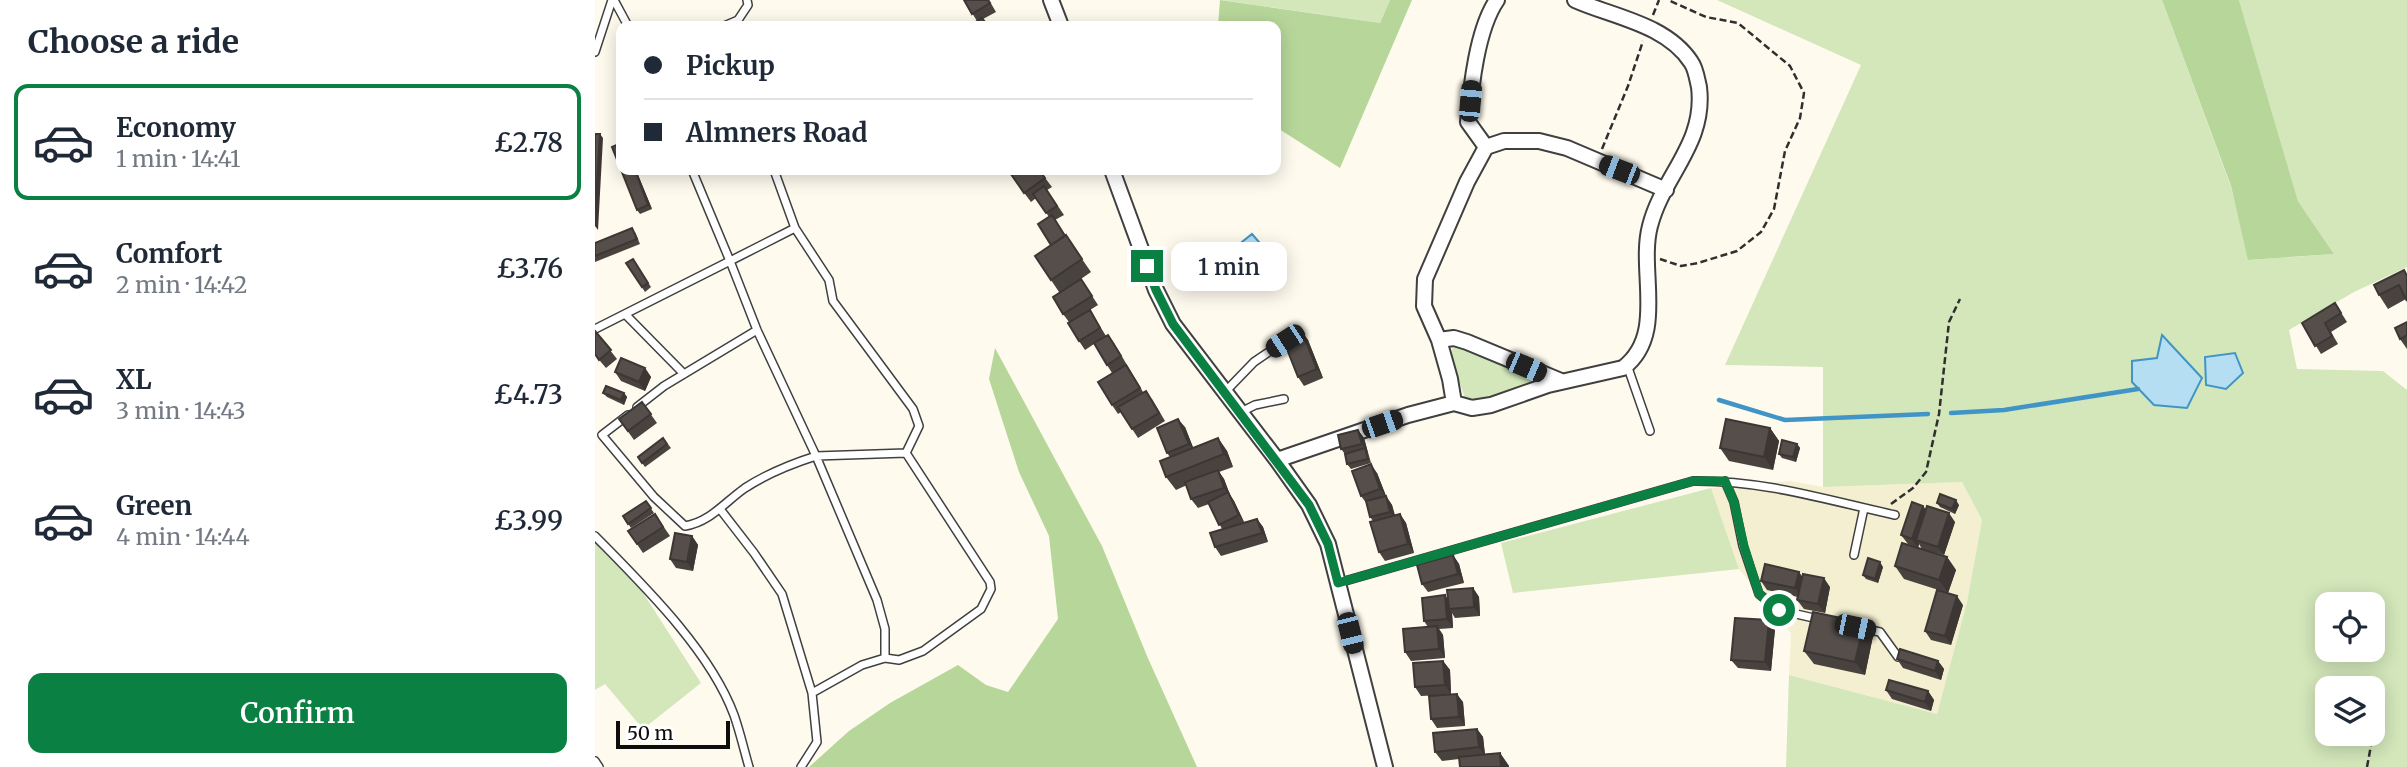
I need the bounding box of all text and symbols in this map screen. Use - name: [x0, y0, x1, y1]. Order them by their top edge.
- text: Choose a ride: [28, 22, 239, 62]
- text: Pickup: [686, 49, 775, 82]
- car: [1458, 79, 1483, 123]
- icon: car: [32, 111, 95, 174]
- text: Economy: [116, 111, 236, 144]
- text: Almners Road: [686, 116, 868, 149]
- text: £2.78: [494, 126, 563, 159]
- text: 1 min · 14:41: [116, 144, 240, 173]
- car: [1596, 153, 1643, 187]
- icon: car: [32, 237, 95, 300]
- text: Comfort: [116, 237, 222, 270]
- callout: 1 min: [1171, 242, 1287, 290]
- route end: [1131, 250, 1163, 282]
- text: £3.76: [496, 252, 563, 285]
- text: 1 min: [1198, 252, 1260, 281]
- text: 2 min · 14:42: [116, 270, 247, 299]
- car: [1262, 321, 1309, 361]
- car: [1503, 349, 1550, 385]
- icon: car: [32, 363, 95, 426]
- text: XL: [116, 363, 152, 396]
- text: £4.73: [494, 378, 563, 411]
- text: 3 min · 14:43: [116, 396, 246, 425]
- car: [1359, 407, 1406, 441]
- icon: car: [32, 489, 95, 552]
- text: Green: [116, 489, 192, 522]
- text: £3.99: [494, 504, 563, 537]
- text: 4 min · 14:44: [116, 522, 250, 551]
- map controls: [2315, 592, 2385, 746]
- button: locate: [2315, 592, 2385, 662]
- route start: [1763, 594, 1795, 626]
- car: [1335, 610, 1366, 656]
- car: [1833, 612, 1878, 642]
- button: Confirm: [28, 673, 567, 753]
- button: layers: [2315, 676, 2385, 746]
- scale bar: [616, 718, 730, 750]
- text: 50 m: [627, 721, 673, 745]

